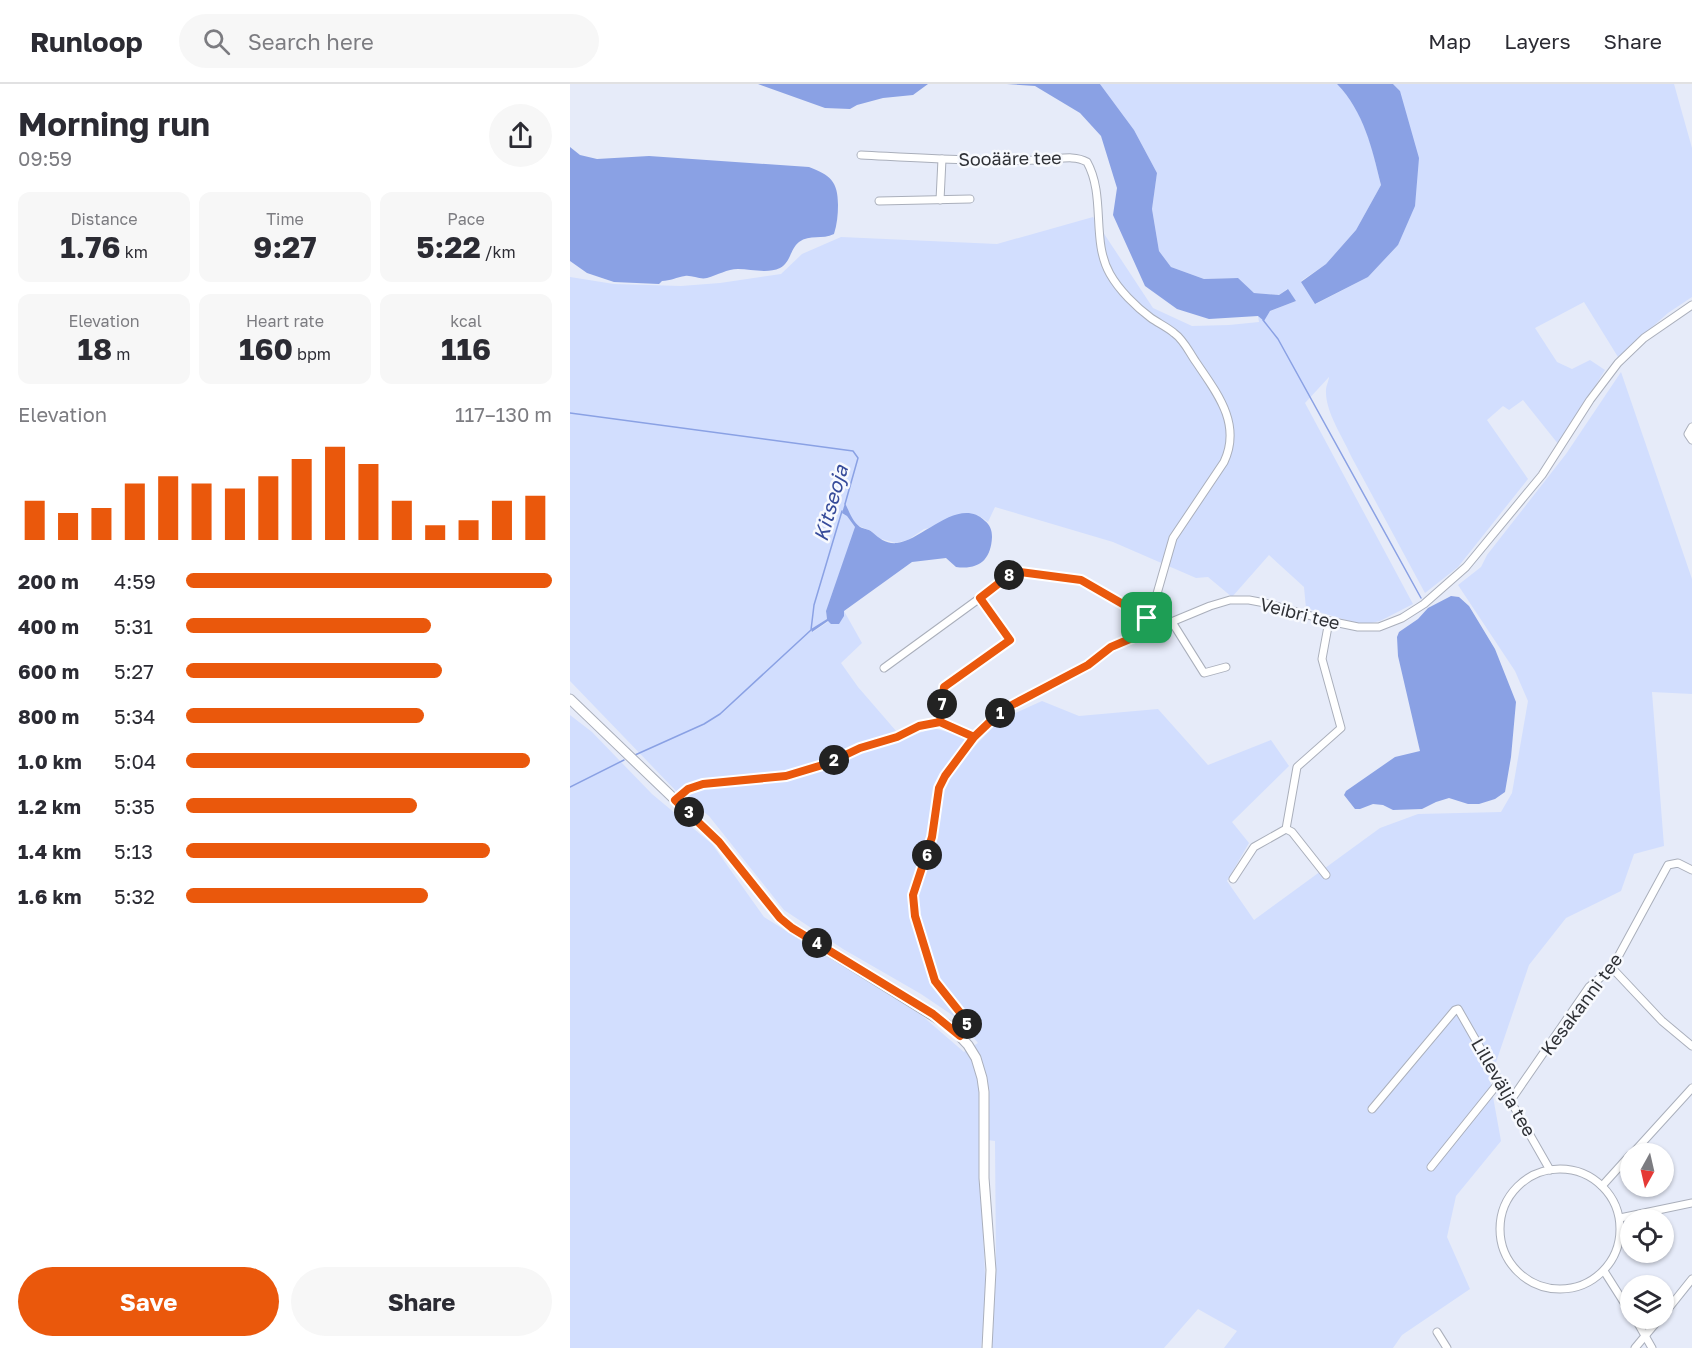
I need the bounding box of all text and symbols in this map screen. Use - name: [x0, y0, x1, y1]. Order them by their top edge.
- search box: [179, 14, 599, 68]
- text: Runloop: [30, 25, 143, 58]
- icon: search: [200, 25, 233, 58]
- text: Search here: [248, 28, 374, 55]
- text: Map: [1428, 28, 1471, 54]
- text: Layers: [1504, 28, 1571, 54]
- text: Share: [1604, 28, 1662, 54]
- text: Morning run: [18, 104, 210, 143]
- button: share: [489, 104, 552, 167]
- text: 09:59: [18, 146, 72, 170]
- street label: Sooääre tee: [958, 146, 1062, 170]
- text: Distance: [70, 209, 138, 229]
- text: Time: [266, 209, 304, 229]
- text: Pace: [447, 209, 485, 229]
- text: 1.76: [60, 229, 121, 265]
- text: 9:27: [253, 229, 317, 265]
- text: 5:22: [416, 229, 481, 265]
- text: km: [121, 242, 148, 262]
- text: /km: [481, 242, 516, 262]
- text: Elevation: [68, 311, 140, 331]
- text: Heart rate: [246, 311, 324, 331]
- text: kcal: [450, 311, 482, 331]
- text: 18: [78, 331, 112, 367]
- text: 160: [239, 331, 293, 367]
- text: 116: [441, 331, 491, 367]
- text: m: [112, 344, 130, 364]
- text: bpm: [293, 344, 331, 364]
- text: Elevation: [18, 402, 107, 426]
- text: 117–130 m: [455, 402, 552, 426]
- water label: Kitseoja: [808, 462, 853, 544]
- pin: 8: [994, 560, 1024, 590]
- text: 8: [1004, 565, 1014, 585]
- text: 200 m: [18, 569, 79, 593]
- text: 4:59: [114, 569, 156, 593]
- pin: [1121, 592, 1172, 643]
- street label: Veibri tee: [1258, 592, 1342, 634]
- icon: arrive: [1130, 601, 1163, 634]
- text: 400 m: [18, 614, 79, 638]
- text: 5:31: [114, 614, 153, 638]
- text: 600 m: [18, 659, 79, 683]
- text: 5:27: [114, 659, 154, 683]
- pin: 7: [927, 689, 957, 719]
- text: 7: [938, 694, 946, 714]
- pin: 1: [985, 698, 1015, 728]
- text: 1: [996, 703, 1004, 723]
- text: 800 m: [18, 704, 79, 728]
- text: 5:34: [114, 704, 156, 728]
- pin: 2: [819, 745, 849, 775]
- text: 1.0 km: [18, 749, 82, 773]
- text: 5:04: [114, 749, 156, 773]
- text: 2: [829, 750, 839, 770]
- text: 1.2 km: [18, 794, 81, 818]
- text: 5:35: [114, 794, 155, 818]
- pin: 3: [674, 797, 704, 827]
- text: 3: [684, 802, 694, 822]
- text: 1.4 km: [18, 839, 81, 863]
- text: 5:13: [114, 839, 153, 863]
- pin: 6: [912, 840, 942, 870]
- text: 6: [922, 845, 932, 865]
- text: 1.6 km: [18, 884, 82, 908]
- text: 5:32: [114, 884, 155, 908]
- pin: 4: [802, 928, 832, 958]
- text: 4: [812, 933, 822, 953]
- street label: Kesakanni tee: [1536, 949, 1626, 1059]
- pin: 5: [952, 1009, 982, 1039]
- text: 5: [962, 1014, 972, 1034]
- street label: Lillevälja tee: [1467, 1034, 1541, 1140]
- north arrow: [1620, 1143, 1674, 1197]
- map controls: [1620, 1143, 1674, 1329]
- button: locate: [1620, 1209, 1674, 1263]
- button: Save: [18, 1267, 279, 1336]
- button: Share: [291, 1267, 552, 1336]
- button: layers: [1620, 1275, 1674, 1329]

